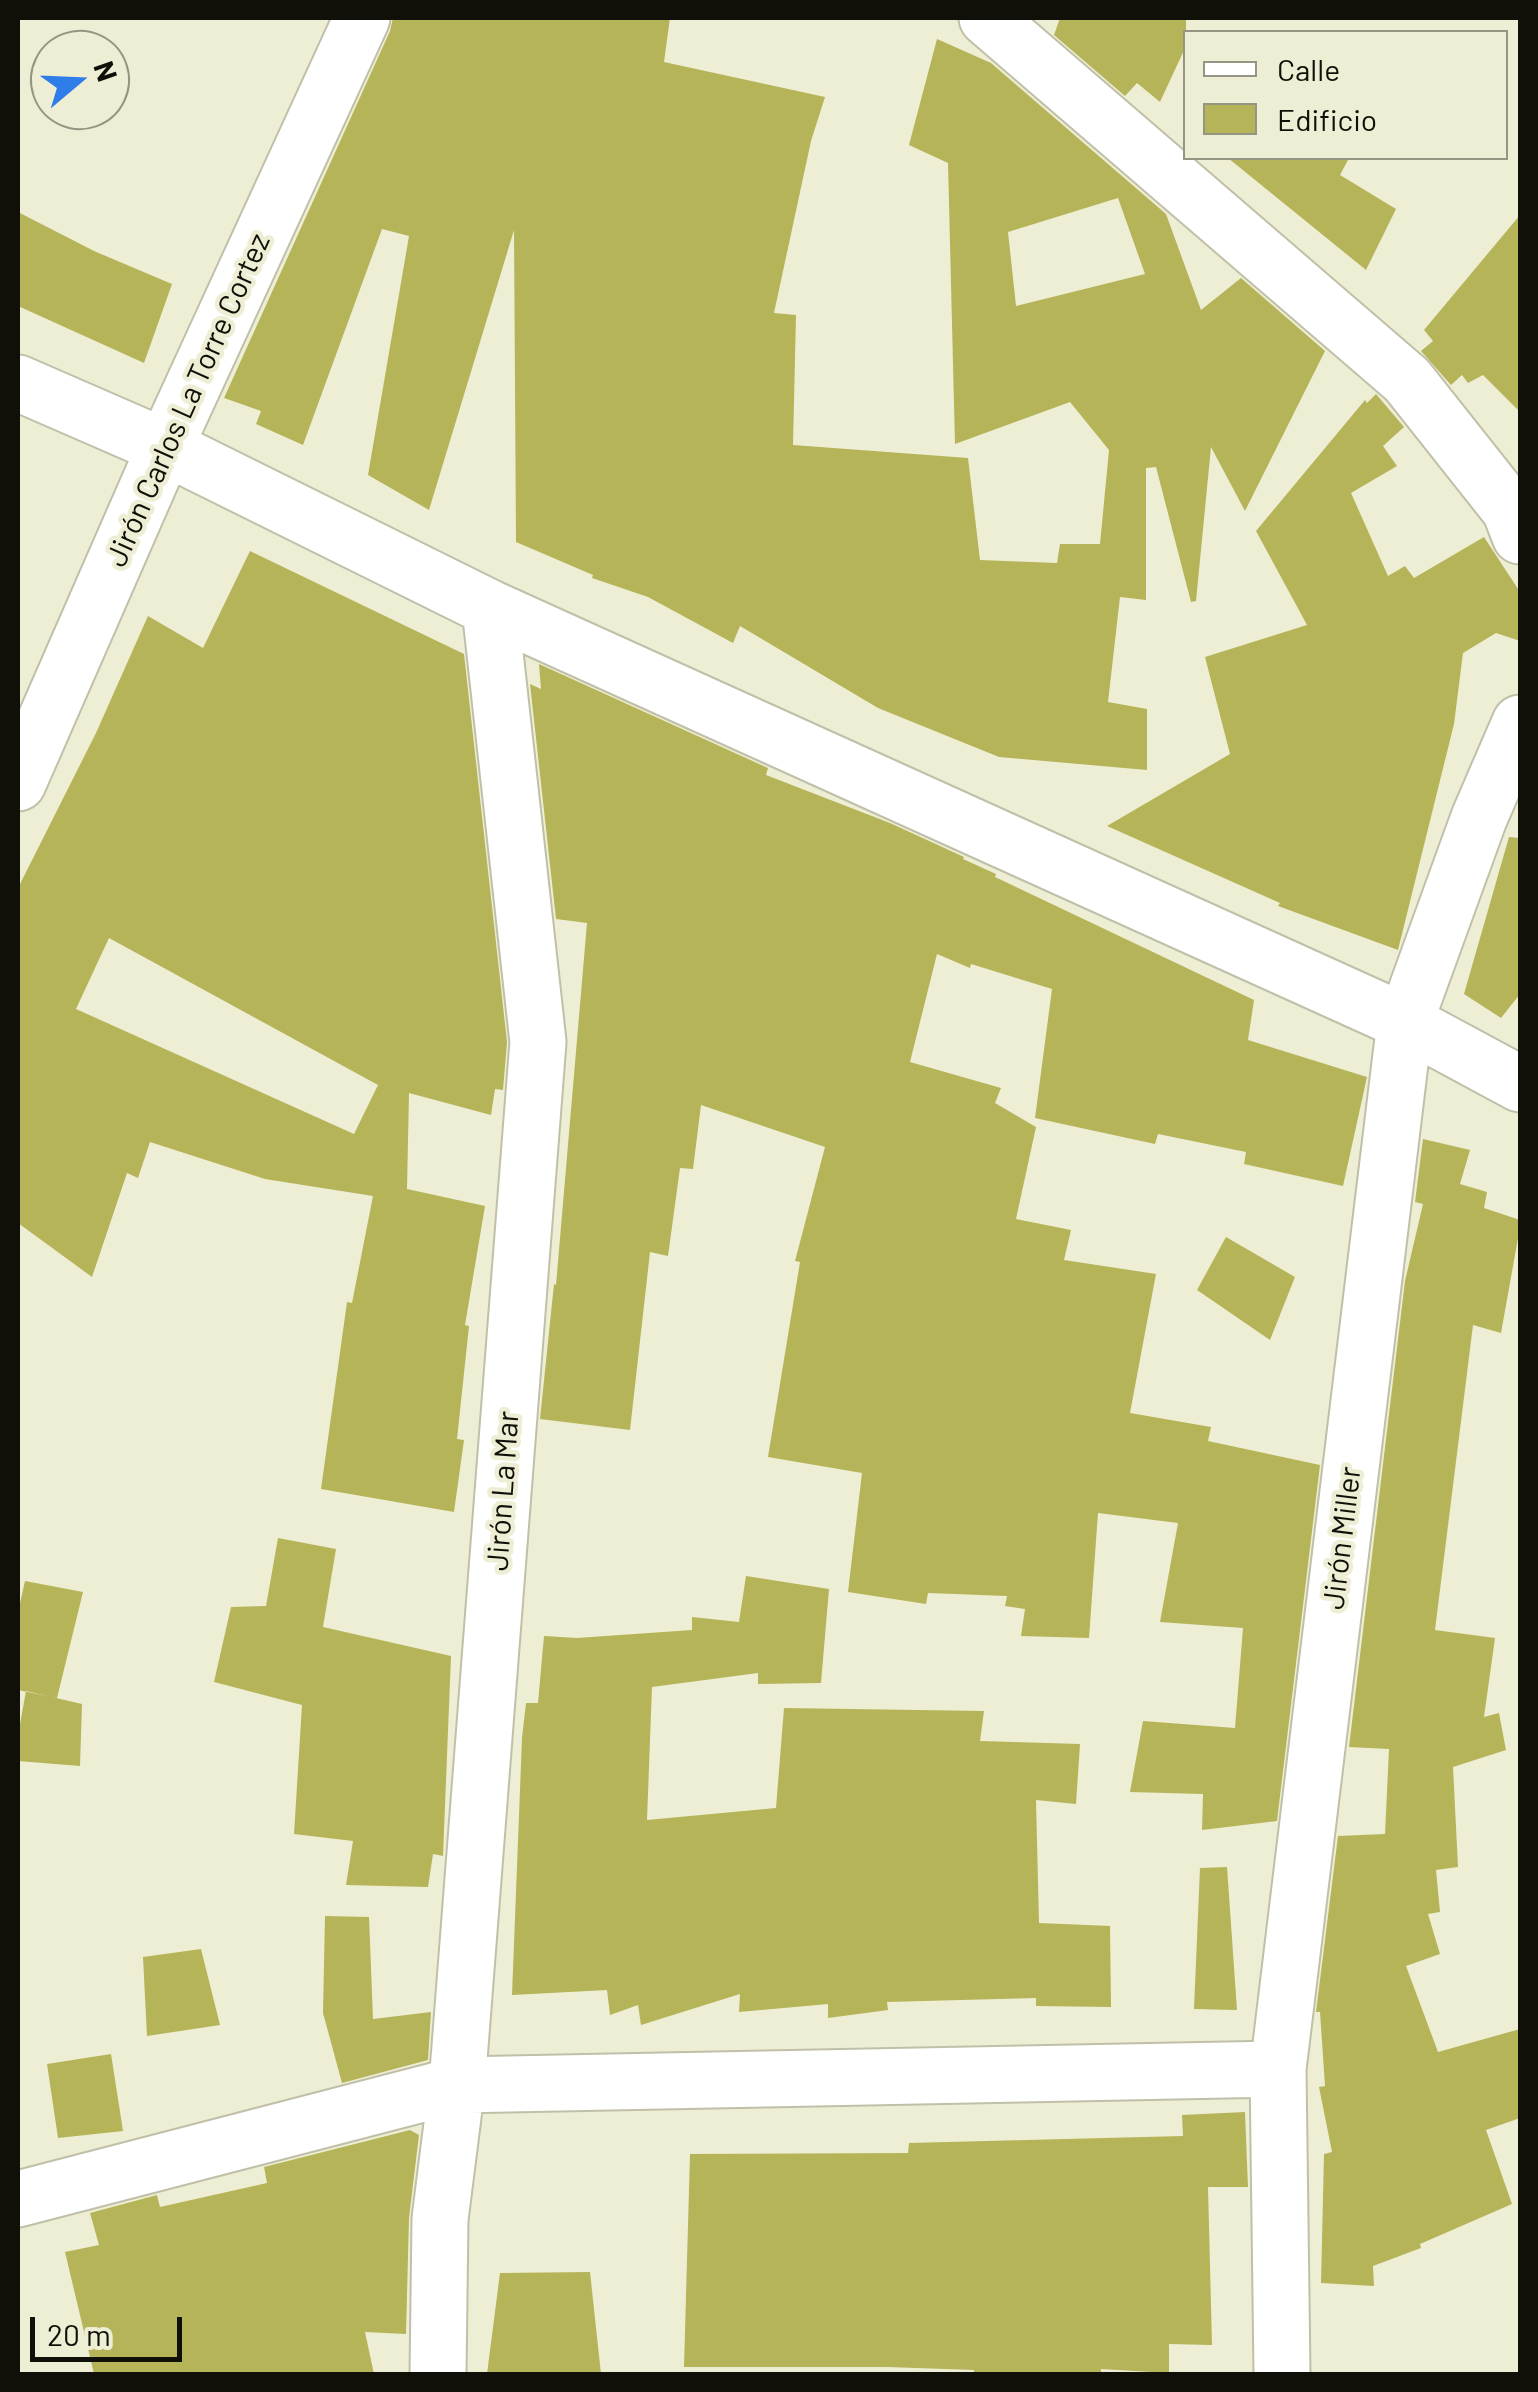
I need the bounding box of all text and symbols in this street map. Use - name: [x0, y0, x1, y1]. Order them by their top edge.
- north arrow: [30, 30, 130, 130]
- legend: [1183, 30, 1508, 160]
- text: Calle: [1277, 51, 1340, 87]
- text: N: [87, 57, 126, 85]
- text: Edificio: [1277, 101, 1377, 137]
- street label: Jirón Carlos La Torre Cortez: [98, 228, 278, 572]
- street label: Jirón La Mar: [479, 1410, 527, 1572]
- street label: Jirón Miller: [1315, 1464, 1369, 1612]
- scale bar: [35, 2297, 188, 2359]
- text: 20 m: [47, 2316, 111, 2352]

